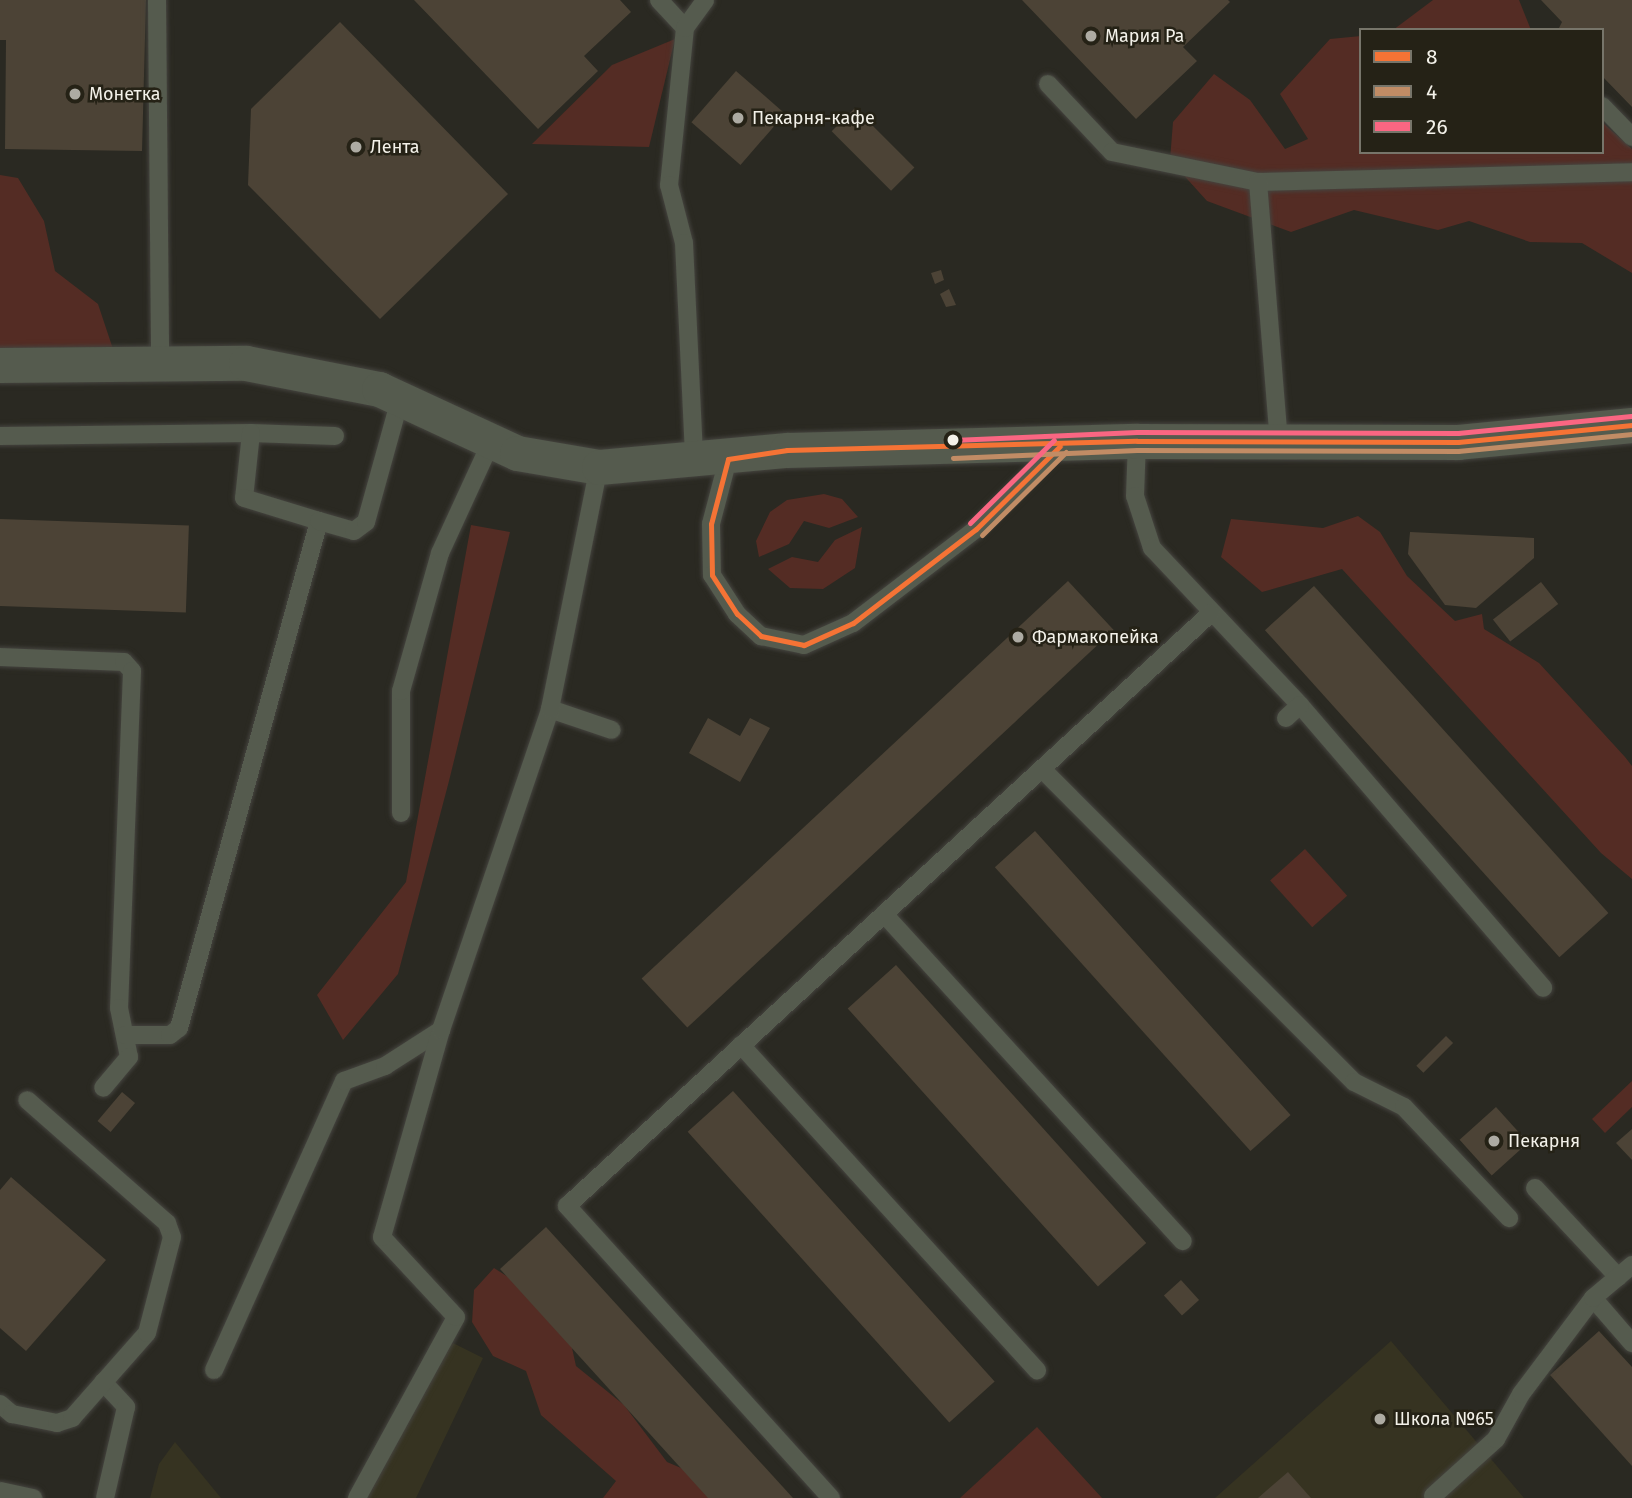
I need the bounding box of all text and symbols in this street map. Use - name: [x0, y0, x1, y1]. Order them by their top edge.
- place label: Мария Ра: [1105, 25, 1184, 47]
- marker: Мария Ра: [1083, 28, 1099, 44]
- legend: [1359, 28, 1604, 154]
- text: 8: [1426, 44, 1438, 70]
- text: 4: [1426, 79, 1437, 105]
- place label: Монетка: [89, 83, 161, 105]
- marker: Монетка: [67, 86, 83, 102]
- place label: Пекарня-кафе: [752, 107, 875, 129]
- marker: Пекарня-кафе: [730, 110, 746, 126]
- text: 26: [1426, 114, 1448, 140]
- place label: Лента: [370, 136, 420, 158]
- marker: Лента: [348, 139, 364, 155]
- unlabelled marker: [946, 433, 960, 447]
- place label: Фармакопейка: [1032, 626, 1159, 648]
- marker: Фармакопейка: [1010, 629, 1026, 645]
- place label: Пекарня: [1508, 1130, 1580, 1152]
- marker: Пекарня: [1486, 1133, 1502, 1149]
- place label: Школа №65: [1394, 1408, 1494, 1430]
- marker: Школа №65: [1372, 1411, 1388, 1427]

